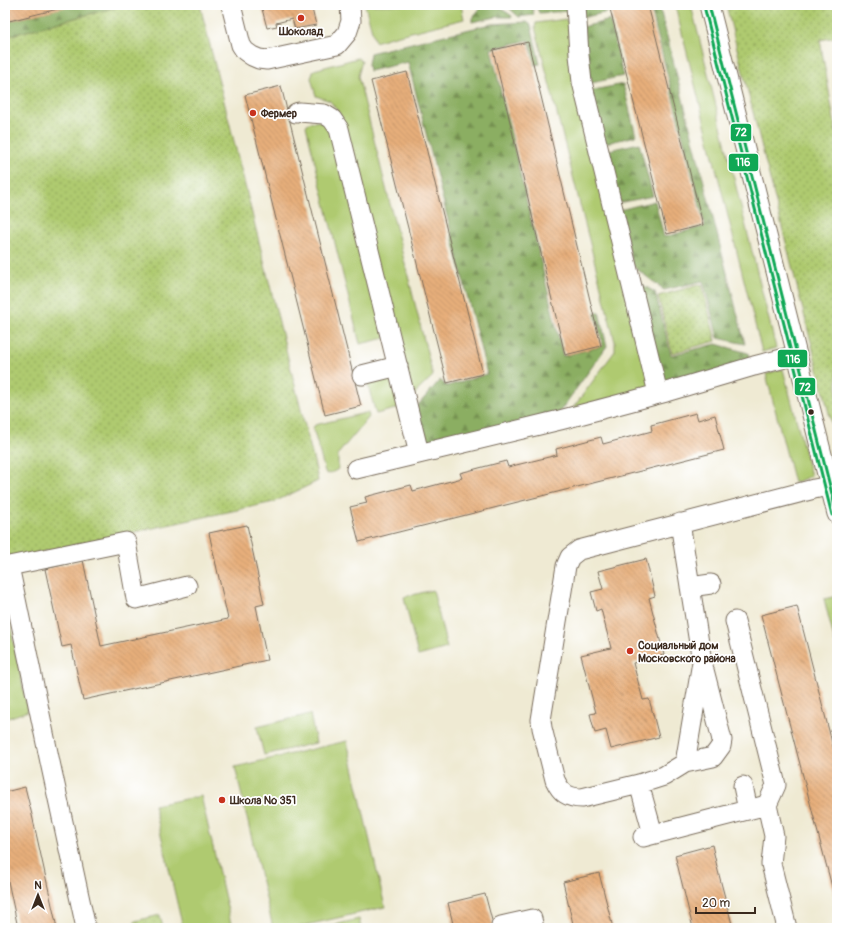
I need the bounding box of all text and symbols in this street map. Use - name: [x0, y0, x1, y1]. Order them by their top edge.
- marker: Шоколад: [296, 13, 306, 23]
- place label: Шоколад: [278, 25, 323, 38]
- place label: Фермер: [260, 107, 297, 120]
- marker: Фермер: [248, 108, 258, 118]
- line badge: 72: [730, 123, 752, 142]
- text: 72: [735, 126, 747, 139]
- line badge: 116: [728, 153, 759, 172]
- text: 116: [735, 156, 751, 169]
- line badge: 116: [777, 349, 808, 368]
- text: 116: [785, 353, 801, 366]
- line badge: 72: [794, 377, 816, 396]
- text: 72: [799, 381, 811, 394]
- unlabelled marker: [806, 407, 816, 417]
- place label: Социальный дом Московского района: [638, 639, 736, 665]
- marker: Социальный дом Московского района: [625, 646, 635, 656]
- place label: Школа № 351: [229, 794, 296, 807]
- marker: Школа № 351: [217, 795, 227, 805]
- north arrow: [18, 875, 58, 915]
- text: N: [34, 879, 42, 892]
- scale bar: [696, 889, 755, 915]
- text: 20 m: [702, 896, 731, 911]

